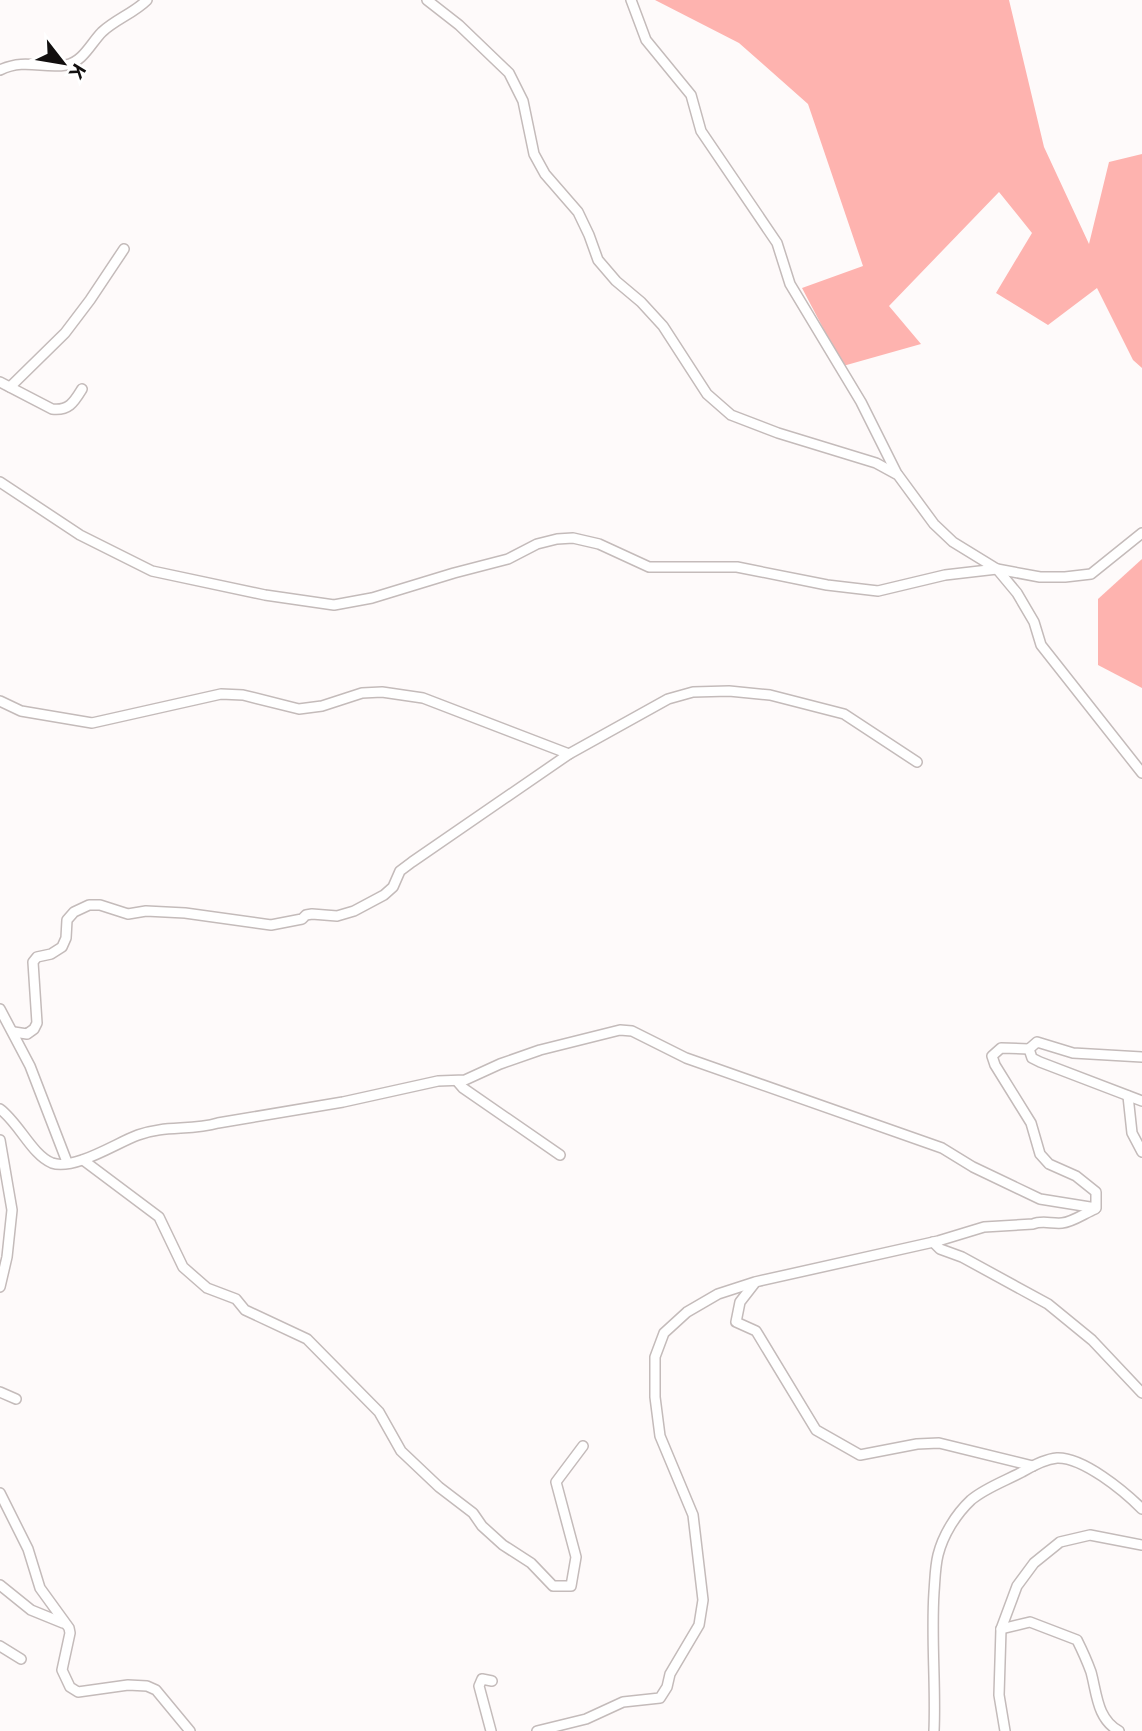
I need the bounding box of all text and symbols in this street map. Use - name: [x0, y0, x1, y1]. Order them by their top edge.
- north arrow: [28, 28, 98, 98]
- text: K: [64, 60, 91, 84]

